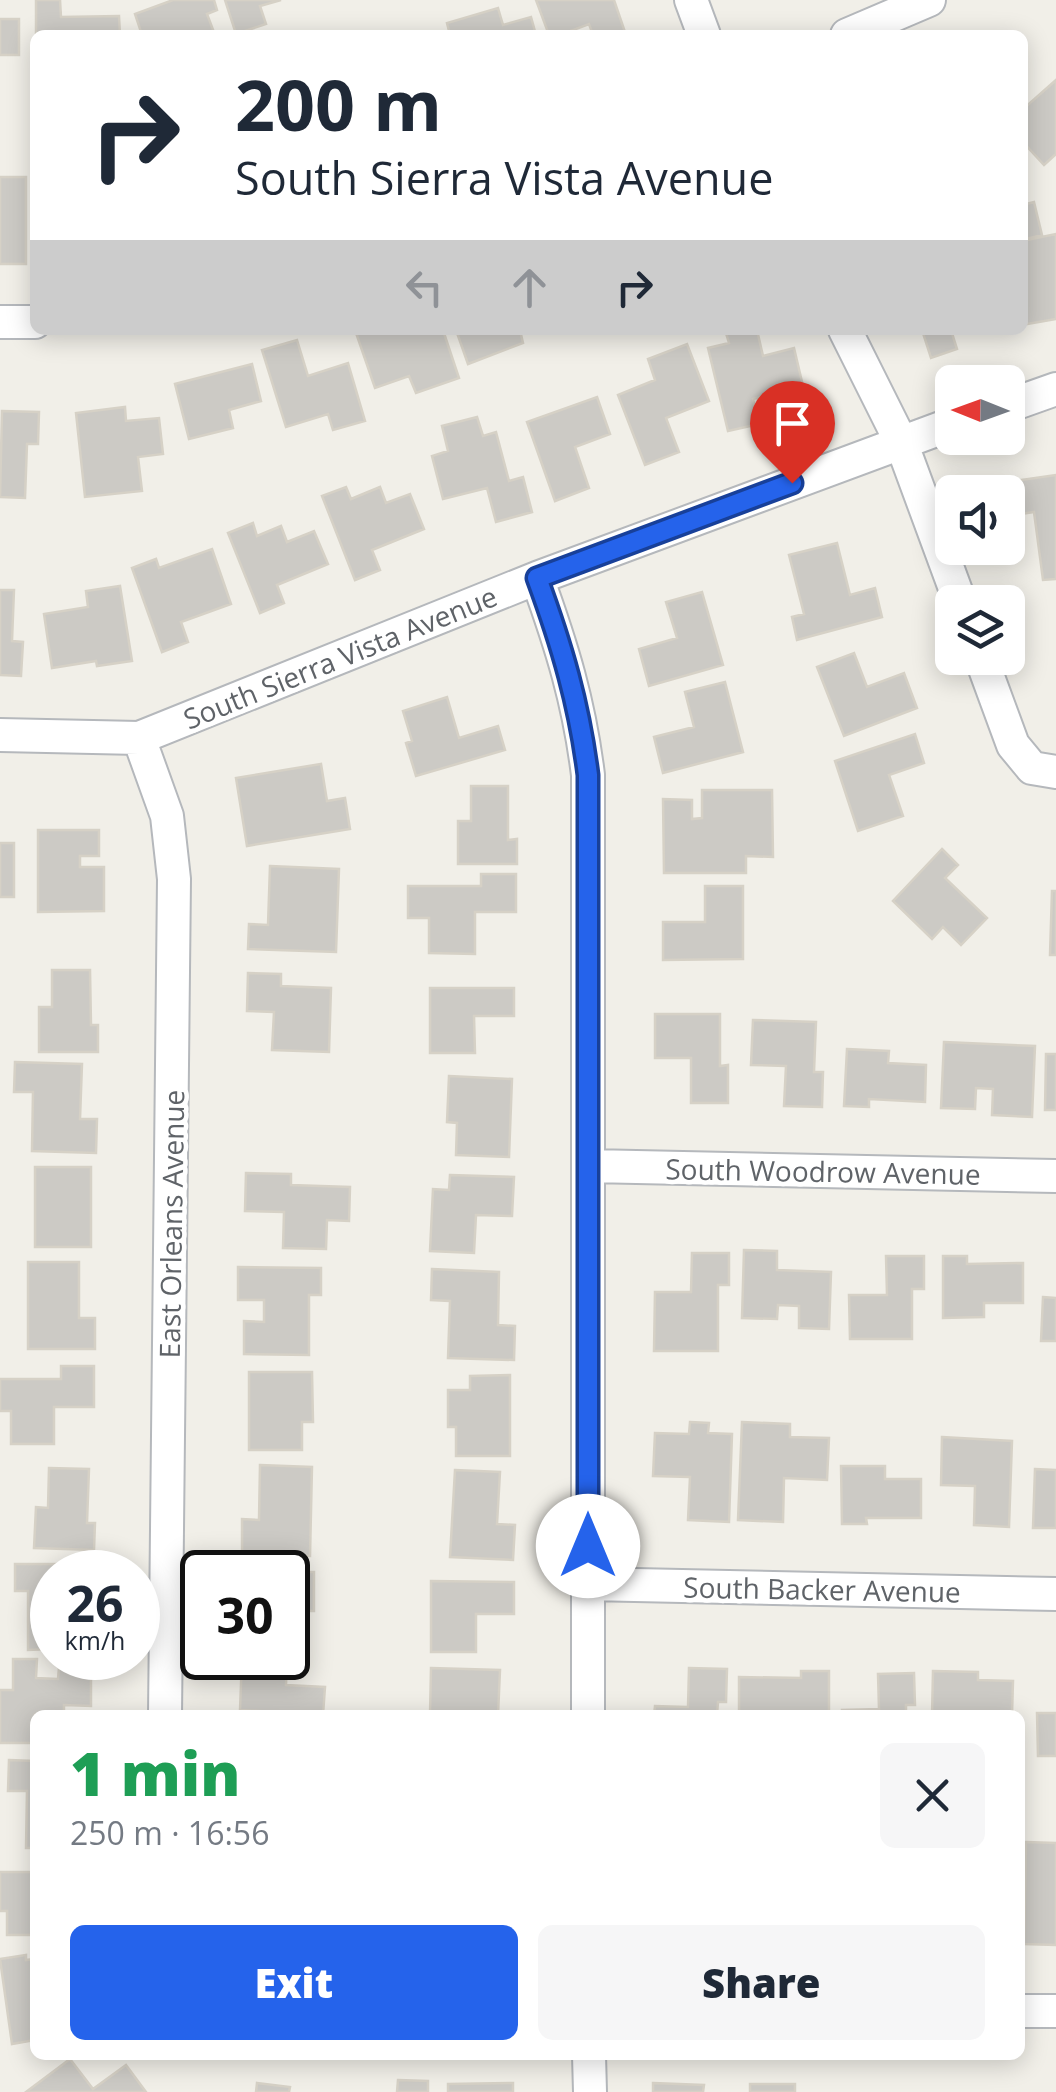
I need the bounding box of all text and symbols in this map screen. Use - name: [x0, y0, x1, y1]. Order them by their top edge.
- text: 200 m: [235, 56, 442, 152]
- icon: right: [70, 70, 200, 200]
- text: South Sierra Vista Avenue: [235, 147, 773, 208]
- icon: left: [397, 260, 452, 315]
- icon: ahead: [502, 260, 557, 315]
- icon: right: [607, 260, 662, 315]
- north arrow: [935, 365, 1025, 455]
- map controls: [935, 365, 1025, 675]
- pin: [750, 381, 835, 484]
- icon: arrive: [765, 396, 820, 451]
- button: sound: [935, 475, 1025, 565]
- street label: South Sierra Vista Avenue: [178, 577, 502, 737]
- button: layers: [935, 585, 1025, 675]
- street label: East Orleans Avenue: [150, 1089, 192, 1359]
- street label: South Woodrow Avenue: [665, 1149, 981, 1193]
- position arrow: [536, 1494, 640, 1598]
- speed limit sign: 30: [180, 1550, 310, 1680]
- street label: South Backer Avenue: [683, 1568, 961, 1610]
- text: 26: [66, 1569, 124, 1637]
- text: km/h: [65, 1623, 125, 1657]
- text: 1 min: [70, 1732, 240, 1814]
- button: close: [880, 1743, 985, 1848]
- text: 250 m · 16:56: [70, 1811, 269, 1854]
- button: Exit: [70, 1925, 518, 2040]
- button: Share: [538, 1925, 985, 2040]

